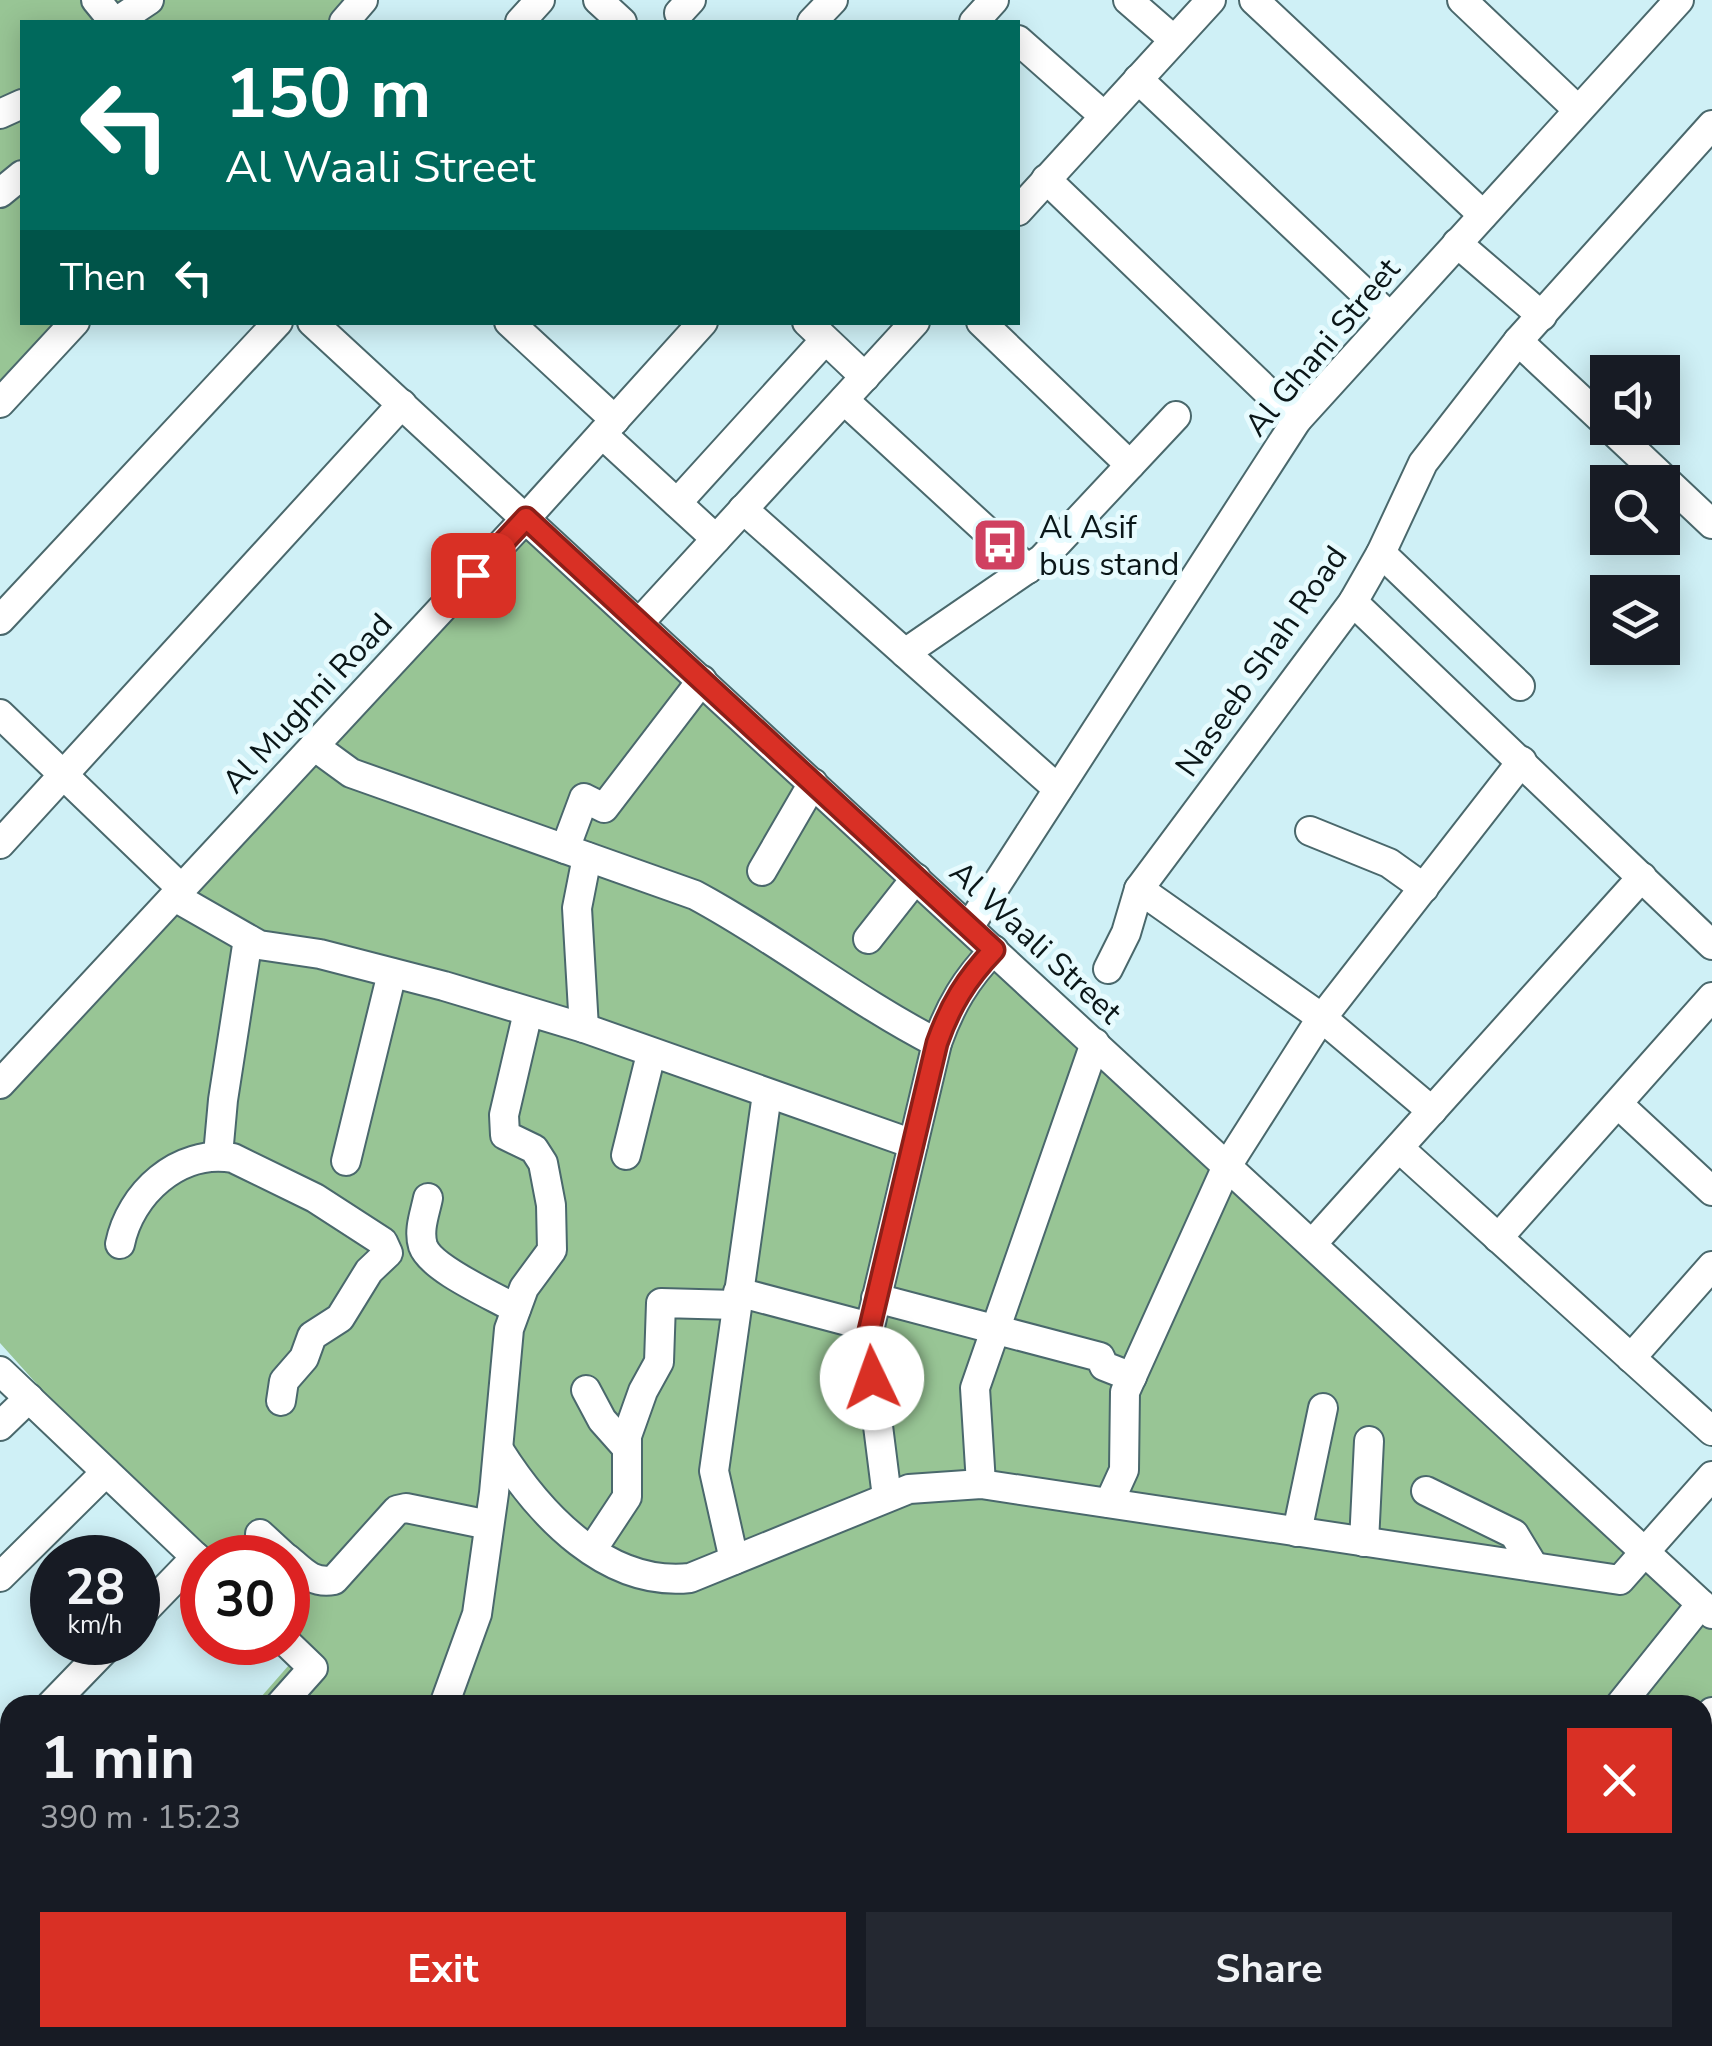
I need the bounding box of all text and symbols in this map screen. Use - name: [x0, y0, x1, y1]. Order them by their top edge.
- text: 150 m: [225, 46, 431, 142]
- icon: left: [60, 60, 190, 190]
- text: Al Waali Street: [225, 137, 535, 198]
- street label: Al Ghani Street: [1235, 248, 1410, 446]
- icon: left: [166, 250, 221, 305]
- text: Then: [60, 252, 146, 303]
- map controls: [1590, 355, 1680, 665]
- button: sound: [1590, 355, 1680, 445]
- button: search: [1590, 465, 1680, 555]
- place label: Al Asif bus stand: [1039, 506, 1179, 586]
- bus stop icon: Al Asif bus stand: [970, 515, 1030, 575]
- pin: [431, 533, 516, 618]
- street label: Naseeb Shah Road: [1166, 537, 1357, 785]
- icon: arrive: [446, 548, 501, 603]
- button: layers: [1590, 575, 1680, 665]
- street label: Al Mughni Road: [213, 604, 402, 803]
- street label: Al Waali Street: [940, 851, 1132, 1034]
- position arrow: [820, 1326, 924, 1430]
- speed limit sign: 30: [180, 1535, 310, 1665]
- text: 28: [65, 1553, 125, 1622]
- text: km/h: [67, 1608, 123, 1642]
- text: 1 min: [40, 1717, 195, 1799]
- button: close: [1567, 1728, 1672, 1833]
- text: 390 m · 15:23: [40, 1796, 241, 1839]
- button: Exit: [40, 1912, 846, 2027]
- button: Share: [866, 1912, 1672, 2027]

